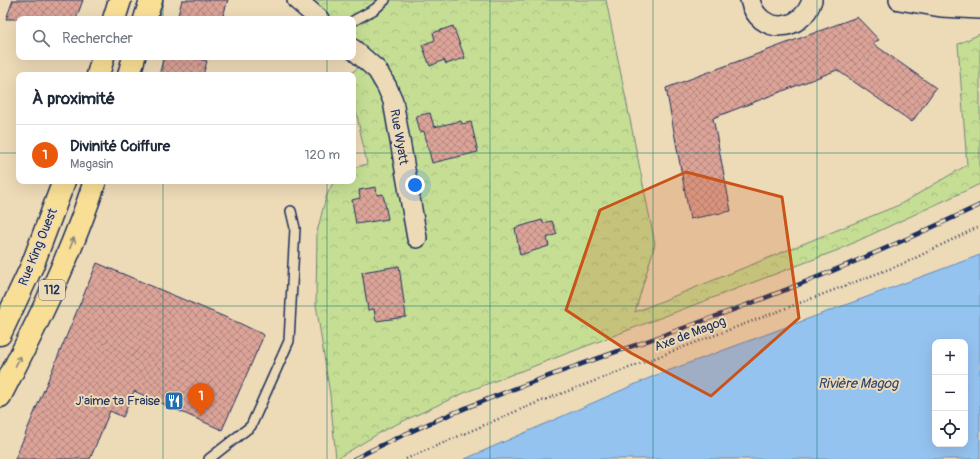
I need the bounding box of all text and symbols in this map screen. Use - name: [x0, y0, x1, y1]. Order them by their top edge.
- search box: [16, 16, 356, 60]
- icon: search: [30, 27, 52, 49]
- text: Rechercher: [62, 29, 133, 48]
- text: À proximité: [32, 88, 115, 109]
- street label: Rue Wyatt: [386, 108, 412, 167]
- text: Divinité Coiffure: [70, 137, 170, 156]
- text: 1: [42, 147, 48, 163]
- text: 120 m: [304, 147, 340, 163]
- text: Magasin: [70, 156, 113, 172]
- your location: [405, 175, 425, 195]
- street label: Rue King Ouest: [15, 205, 61, 288]
- one-way arrow: [69, 238, 76, 250]
- road number: 112: [39, 280, 65, 300]
- street label: Axe de Magog: [652, 313, 728, 355]
- map controls: [932, 339, 968, 447]
- button: +: [932, 339, 968, 375]
- one-way arrow: [15, 356, 22, 368]
- water label: Rivière Magog: [818, 375, 899, 392]
- button: −: [932, 375, 968, 411]
- pin: 1: [188, 383, 214, 416]
- restaurant icon: J'aime ta Fraise: [163, 390, 185, 412]
- place label: J'aime ta Fraise: [75, 393, 161, 409]
- button: locate: [932, 411, 968, 447]

